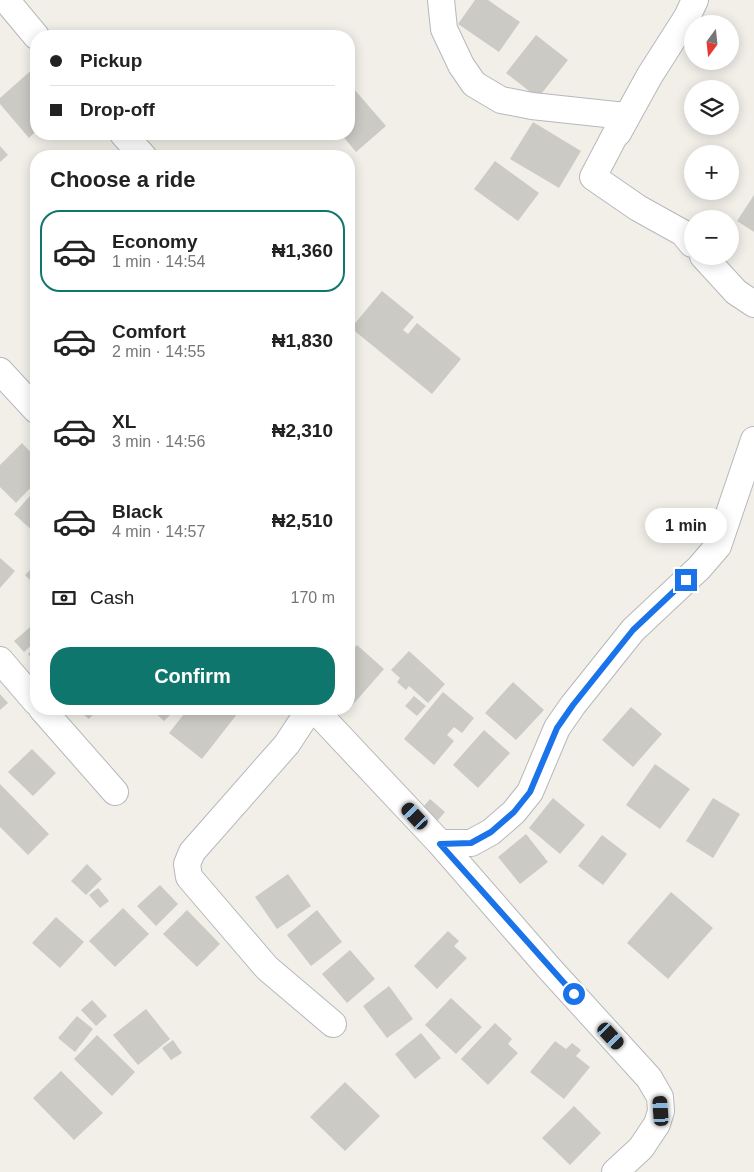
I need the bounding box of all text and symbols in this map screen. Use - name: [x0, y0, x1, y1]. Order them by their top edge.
- north arrow: [684, 15, 739, 70]
- map controls: [684, 15, 739, 265]
- text: Pickup: [80, 50, 142, 71]
- button: layers: [684, 80, 739, 135]
- text: Drop-off: [80, 99, 155, 120]
- button: +: [684, 145, 739, 200]
- text: Choose a ride: [50, 167, 195, 192]
- button: −: [684, 210, 739, 265]
- icon: car: [52, 229, 97, 274]
- text: Economy: [112, 231, 198, 252]
- text: ₦1,360: [272, 240, 333, 261]
- text: 1 min · 14:54: [112, 253, 205, 270]
- icon: car: [52, 319, 97, 364]
- text: Comfort: [112, 321, 186, 342]
- text: ₦1,830: [272, 330, 333, 351]
- text: 2 min · 14:55: [112, 343, 205, 360]
- icon: car: [52, 409, 97, 454]
- text: XL: [112, 411, 136, 432]
- text: ₦2,310: [272, 420, 333, 441]
- text: 3 min · 14:56: [112, 433, 205, 450]
- icon: car: [52, 499, 97, 544]
- text: Black: [112, 501, 163, 522]
- callout: 1 min: [645, 508, 727, 542]
- text: ₦2,510: [272, 510, 333, 531]
- text: 1 min: [665, 517, 707, 534]
- text: 4 min · 14:57: [112, 523, 205, 540]
- route end: [675, 569, 697, 591]
- icon: cash: [50, 584, 78, 612]
- text: Cash: [90, 587, 134, 608]
- text: 170 m: [291, 589, 335, 606]
- button: Confirm: [50, 647, 335, 705]
- car: [399, 800, 430, 832]
- route start: [563, 983, 585, 1005]
- car: [595, 1020, 626, 1052]
- car: [652, 1096, 669, 1126]

